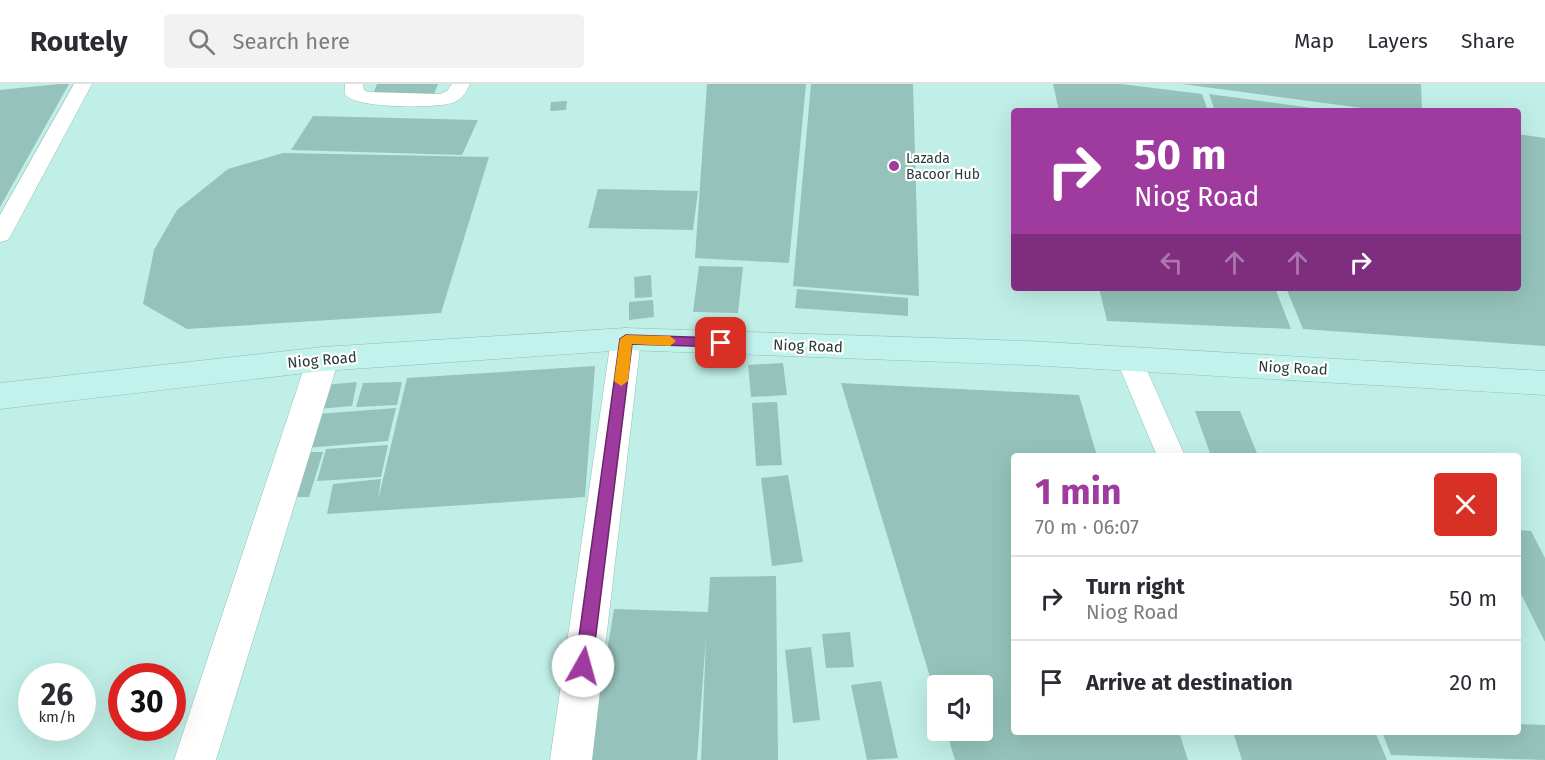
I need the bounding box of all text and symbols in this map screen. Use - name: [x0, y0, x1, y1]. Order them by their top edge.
- search box: [164, 14, 584, 68]
- text: Routely: [30, 25, 128, 58]
- icon: search: [185, 25, 218, 58]
- text: Search here: [233, 28, 350, 55]
- text: Map: [1294, 28, 1334, 54]
- text: Layers: [1367, 28, 1428, 54]
- text: Share: [1461, 28, 1515, 54]
- text: 50 m: [1134, 130, 1227, 180]
- icon: right: [1035, 132, 1113, 210]
- place label: Lazada Bacoor Hub: [906, 150, 980, 183]
- marker: Lazada Bacoor Hub: [887, 159, 901, 173]
- text: Niog Road: [1134, 181, 1259, 213]
- icon: left: [1155, 246, 1188, 279]
- icon: ahead: [1218, 246, 1251, 279]
- icon: ahead: [1281, 246, 1314, 279]
- icon: right: [1344, 246, 1377, 279]
- pin: [695, 317, 746, 368]
- icon: arrive: [704, 326, 737, 359]
- street label: Niog Road: [773, 336, 843, 356]
- street label: Niog Road: [287, 348, 357, 372]
- street label: Niog Road: [1258, 357, 1328, 379]
- text: 1 min: [1035, 470, 1122, 514]
- button: close: [1434, 473, 1497, 536]
- text: 70 m · 06:07: [1035, 515, 1139, 539]
- text: Turn right: [1086, 573, 1185, 600]
- icon: right: [1035, 582, 1068, 615]
- text: 50 m: [1449, 585, 1497, 612]
- text: Niog Road: [1086, 600, 1179, 624]
- position arrow: [551, 634, 615, 698]
- speed limit sign: 30: [108, 663, 186, 741]
- icon: arrive: [1035, 666, 1068, 699]
- text: Arrive at destination: [1086, 669, 1293, 696]
- text: 20 m: [1449, 669, 1497, 696]
- map controls: [927, 675, 993, 741]
- button: sound: [927, 675, 993, 741]
- text: 26: [41, 677, 73, 713]
- text: km/h: [38, 708, 76, 726]

